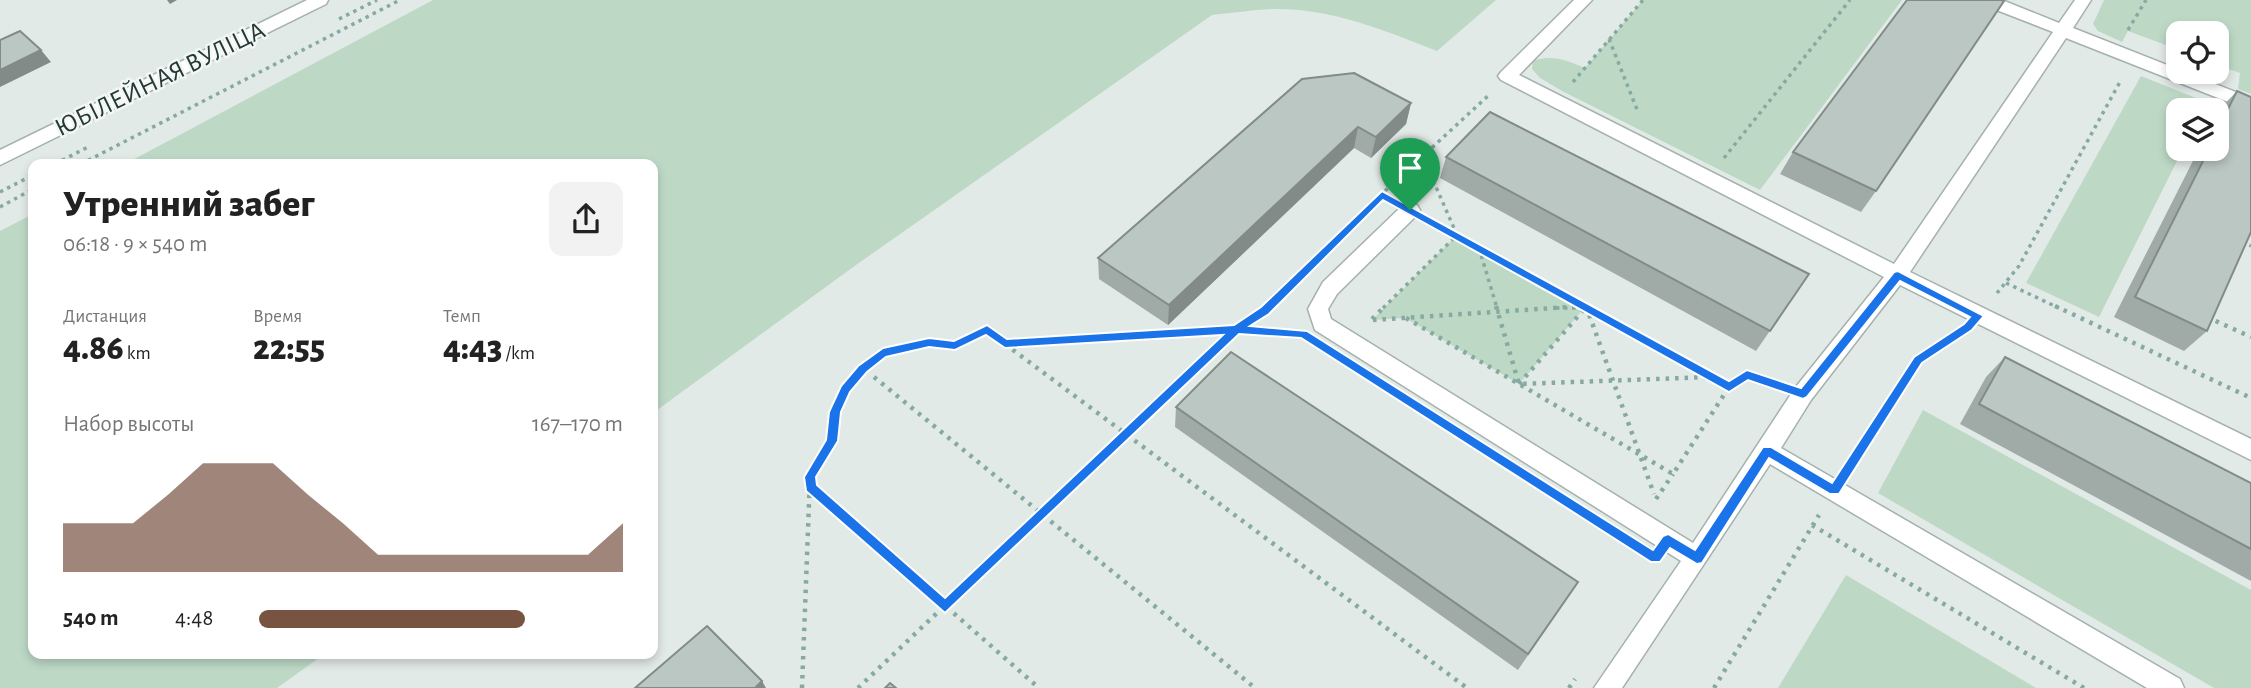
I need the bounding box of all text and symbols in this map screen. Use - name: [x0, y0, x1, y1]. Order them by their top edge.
- street label: ЮБІЛЕЙНАЯ ВУЛІЦА: [51, 17, 269, 141]
- map controls: [2166, 21, 2229, 161]
- button: locate: [2166, 21, 2229, 84]
- button: layers: [2166, 98, 2229, 161]
- pin: [1380, 138, 1440, 210]
- icon: arrive: [1391, 149, 1429, 187]
- button: share: [549, 182, 623, 256]
- text: Утренний забег: [63, 186, 315, 224]
- text: 06:18 · 9 × 540 m: [63, 233, 207, 256]
- text: Дистанция: [63, 307, 147, 326]
- text: Время: [253, 307, 302, 326]
- text: Темп: [443, 307, 481, 326]
- text: 4.86: [63, 331, 124, 366]
- text: 22:55: [253, 331, 325, 366]
- text: 4:43: [443, 331, 502, 366]
- text: km: [124, 344, 151, 363]
- text: /km: [502, 344, 535, 363]
- text: Набор высоты: [63, 413, 195, 436]
- text: 167–170 m: [532, 413, 623, 436]
- text: 540 m: [63, 607, 119, 630]
- text: 4:48: [175, 607, 213, 630]

